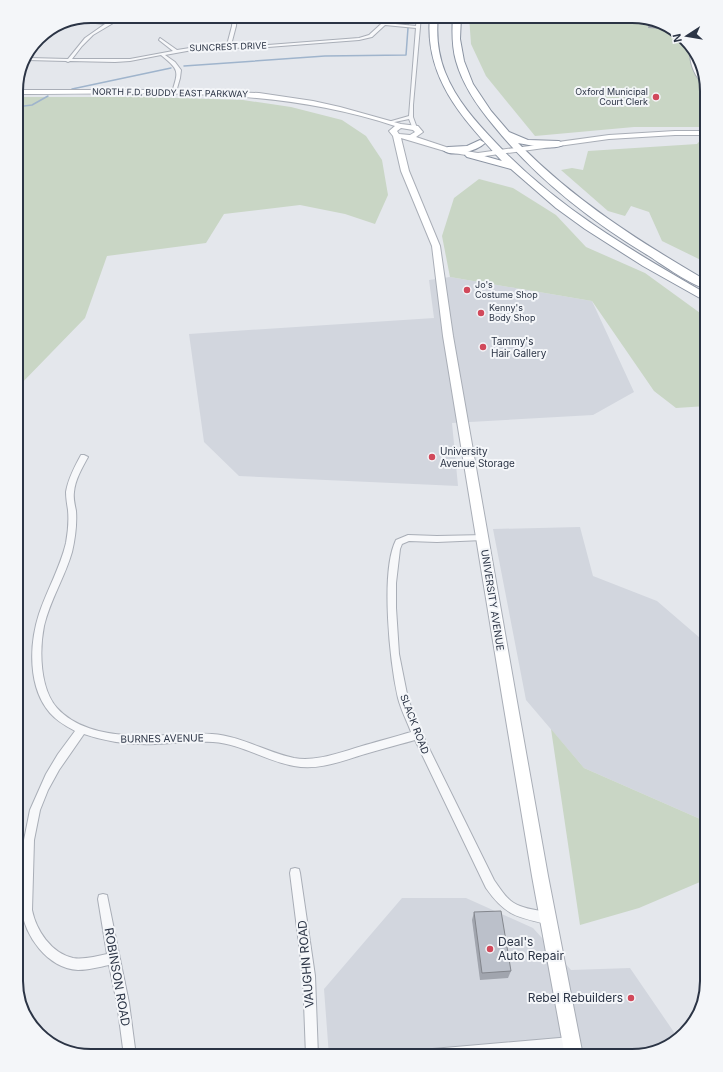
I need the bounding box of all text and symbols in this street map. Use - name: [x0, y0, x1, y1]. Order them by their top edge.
- north arrow: [667, 16, 707, 56]
- text: N: [669, 33, 685, 44]
- street label: SUNCREST DRIVE: [189, 40, 267, 53]
- street label: NORTH F.D. BUDDY EAST PARKWAY: [92, 86, 248, 99]
- place label: Oxford Municipal Court Clerk: [575, 86, 648, 107]
- marker: Oxford Municipal Court Clerk: [651, 92, 661, 102]
- place label: Jo's Costume Shop: [475, 279, 538, 300]
- marker: Jo's Costume Shop: [462, 285, 472, 295]
- place label: Kenny's Body Shop: [489, 302, 536, 323]
- marker: Kenny's Body Shop: [476, 308, 486, 318]
- place label: Tammy's Hair Gallery: [491, 335, 547, 359]
- marker: Tammy's Hair Gallery: [478, 342, 488, 352]
- place label: University Avenue Storage: [440, 445, 515, 469]
- marker: University Avenue Storage: [427, 452, 437, 462]
- street label: UNIVERSITY AVENUE: [479, 548, 507, 652]
- street label: SLACK ROAD: [398, 692, 432, 756]
- street label: BURNES AVENUE: [120, 731, 204, 745]
- street label: VAUGHN ROAD: [294, 919, 317, 1009]
- street label: ROBINSON ROAD: [101, 927, 134, 1027]
- place label: Deal's Auto Repair: [498, 934, 564, 963]
- marker: Deal's Auto Repair: [485, 944, 495, 954]
- place label: Rebel Rebuilders: [528, 990, 623, 1005]
- marker: Rebel Rebuilders: [626, 993, 636, 1003]

